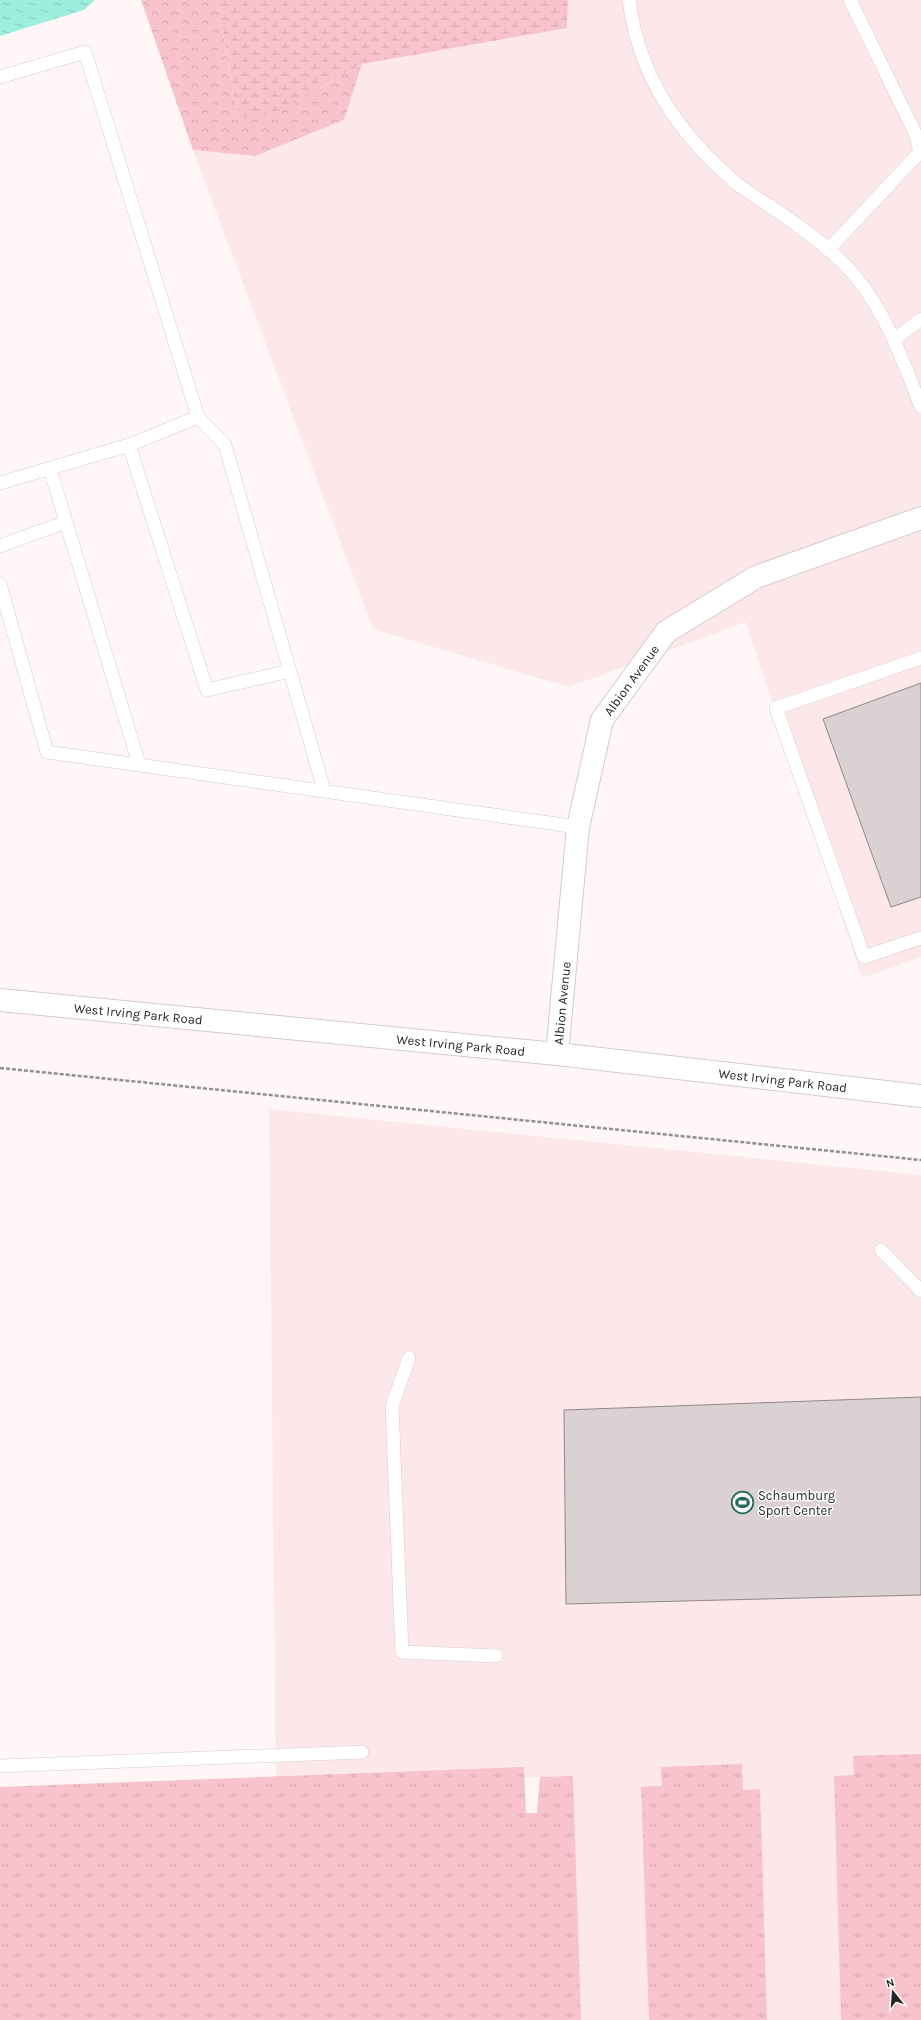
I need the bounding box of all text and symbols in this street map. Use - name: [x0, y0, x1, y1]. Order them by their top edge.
- street label: Albion Avenue: [601, 642, 662, 719]
- street label: Albion Avenue: [551, 961, 574, 1046]
- street label: West Irving Park Road: [73, 1000, 203, 1028]
- street label: West Irving Park Road: [396, 1031, 526, 1059]
- street label: West Irving Park Road: [718, 1066, 848, 1095]
- place label: Schaumburg Sport Center: [758, 1488, 836, 1518]
- sports icon: Schaumburg Sport Center: [730, 1489, 756, 1515]
- north arrow: [873, 1972, 913, 2012]
- text: N: [885, 1976, 896, 1990]

